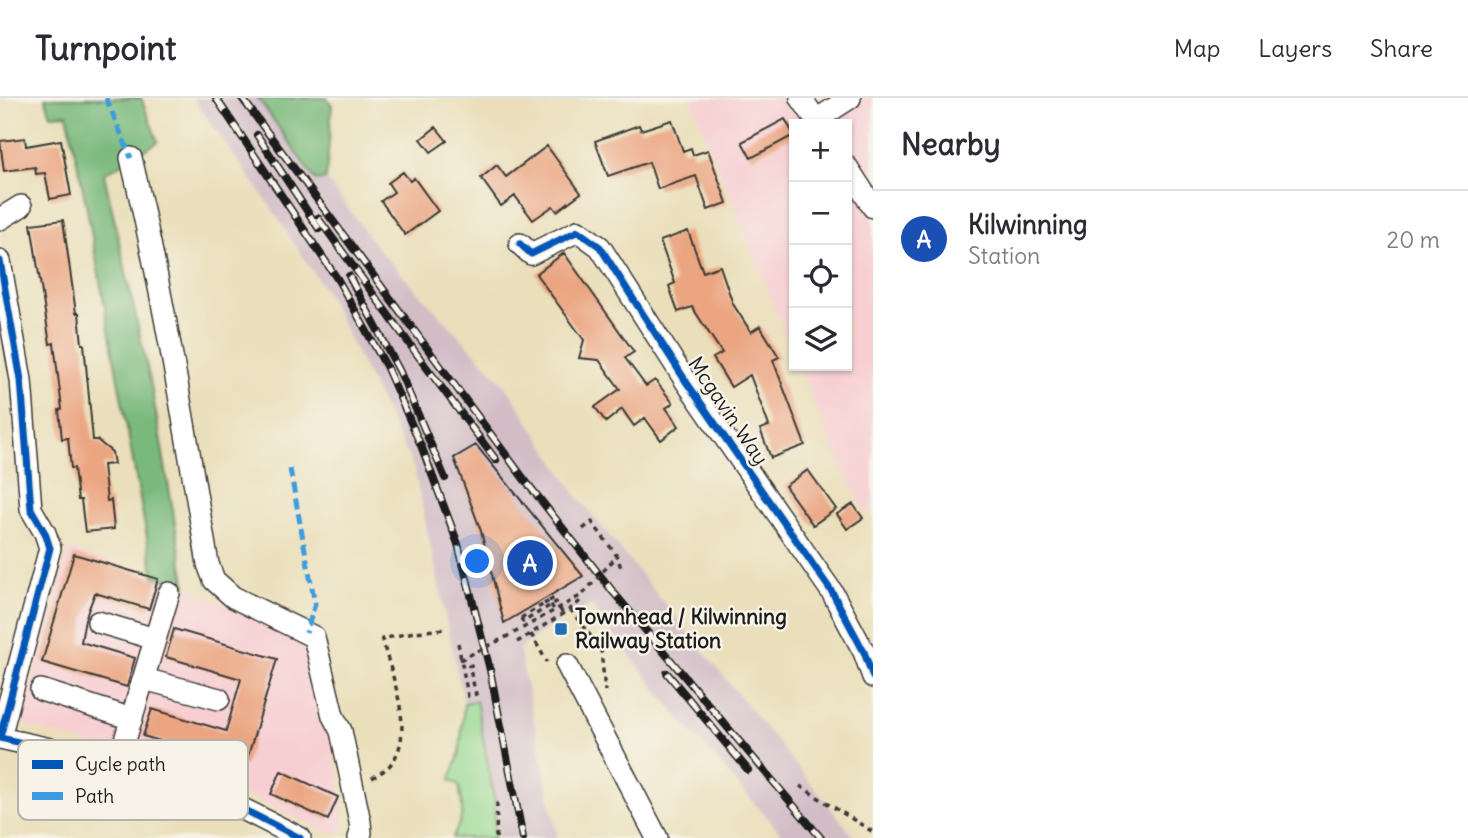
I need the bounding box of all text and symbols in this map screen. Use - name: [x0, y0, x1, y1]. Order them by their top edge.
- text: Turnpoint: [35, 27, 176, 69]
- text: Map: [1174, 33, 1220, 63]
- text: Layers: [1258, 33, 1332, 63]
- text: Share: [1370, 33, 1433, 63]
- map controls: [789, 119, 852, 371]
- button: +: [789, 119, 852, 182]
- text: Nearby: [901, 125, 1001, 163]
- button: −: [789, 182, 852, 245]
- text: Kilwinning: [968, 208, 1087, 241]
- text: A: [917, 225, 931, 254]
- text: 20 m: [1387, 225, 1440, 254]
- text: Station: [968, 241, 1040, 270]
- button: locate: [789, 245, 852, 308]
- button: layers: [789, 308, 852, 371]
- street label: Mcgavin Way: [682, 351, 775, 470]
- pin: A: [507, 537, 553, 589]
- your location: [460, 544, 494, 578]
- place label: Townhead / Kilwinning Railway Station: [575, 603, 787, 654]
- marker: Townhead / Kilwinning Railway Station: [553, 621, 569, 637]
- legend: [18, 740, 248, 820]
- text: Cycle path: [75, 752, 166, 776]
- text: Path: [75, 784, 114, 808]

